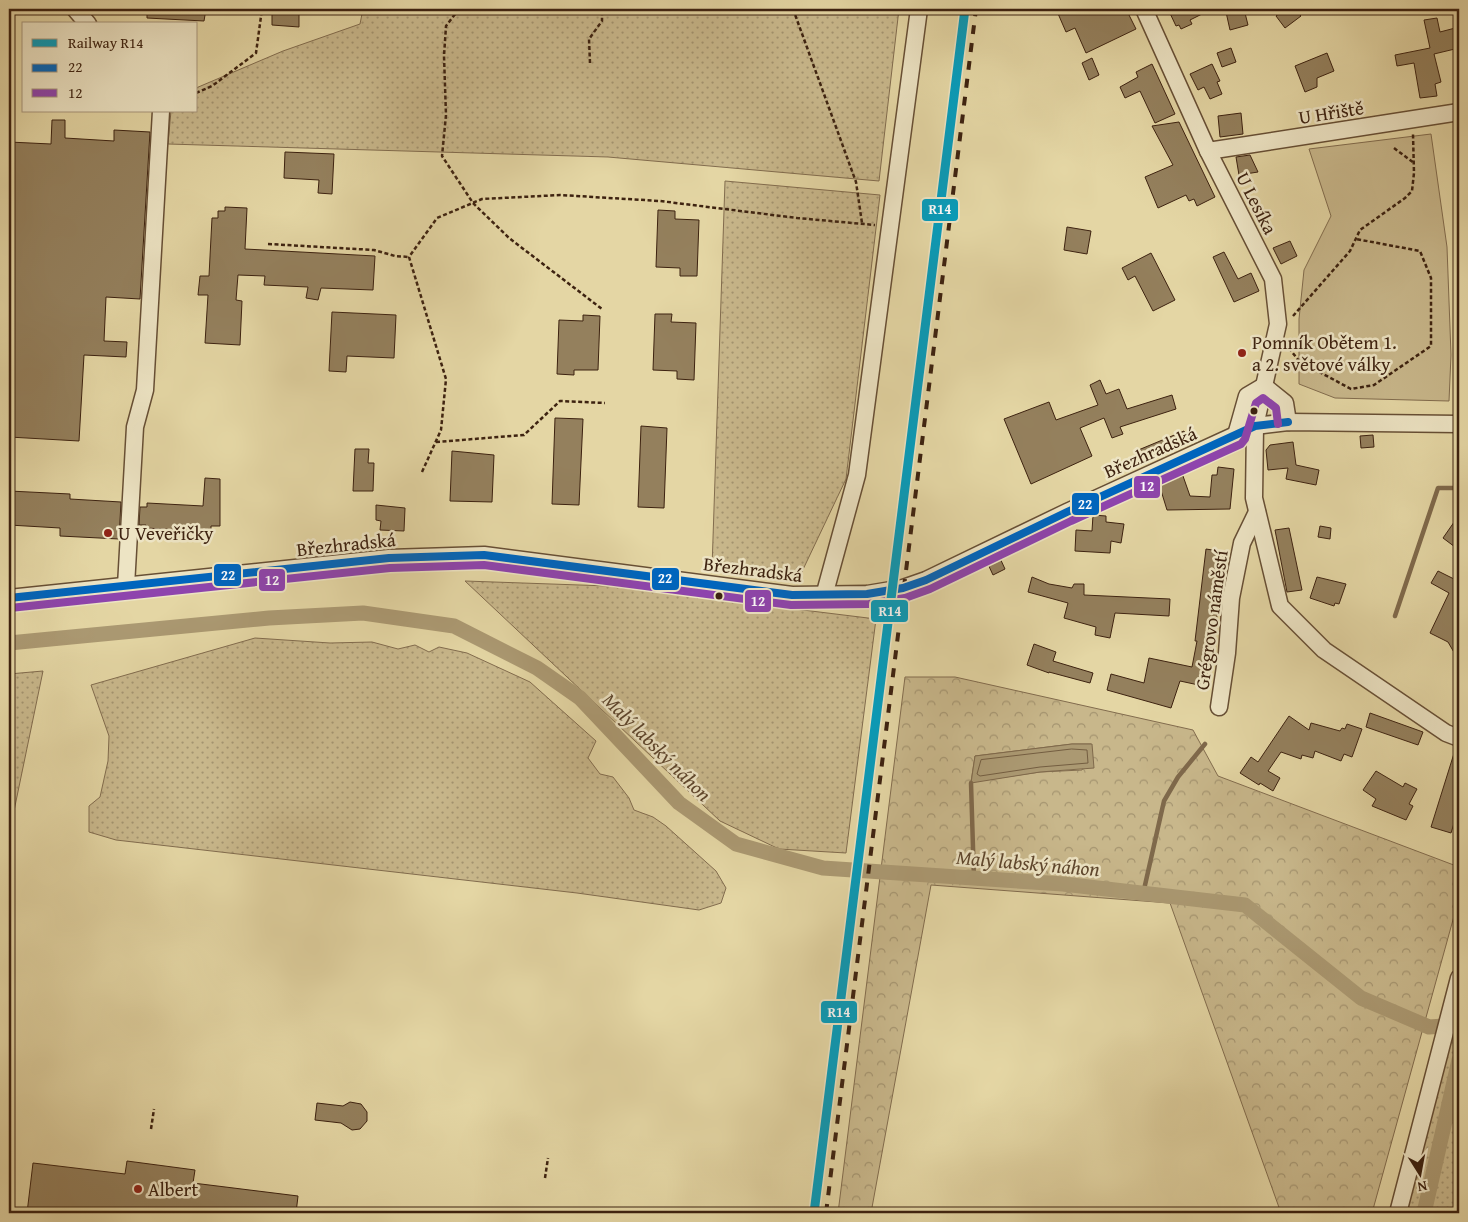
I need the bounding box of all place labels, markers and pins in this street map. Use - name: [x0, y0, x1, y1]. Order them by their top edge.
- place label: Pomník Obětem 1. a 2. světové války: [1252, 328, 1397, 378]
- marker: Pomník Obětem 1. a 2. světové války: [1236, 347, 1248, 359]
- unlabelled marker: [1249, 406, 1259, 416]
- place label: U Veveřičky: [118, 519, 214, 547]
- marker: U Veveřičky: [102, 527, 114, 539]
- unlabelled marker: [714, 591, 724, 601]
- place label: Albert: [148, 1175, 198, 1203]
- marker: Albert: [132, 1183, 144, 1195]

